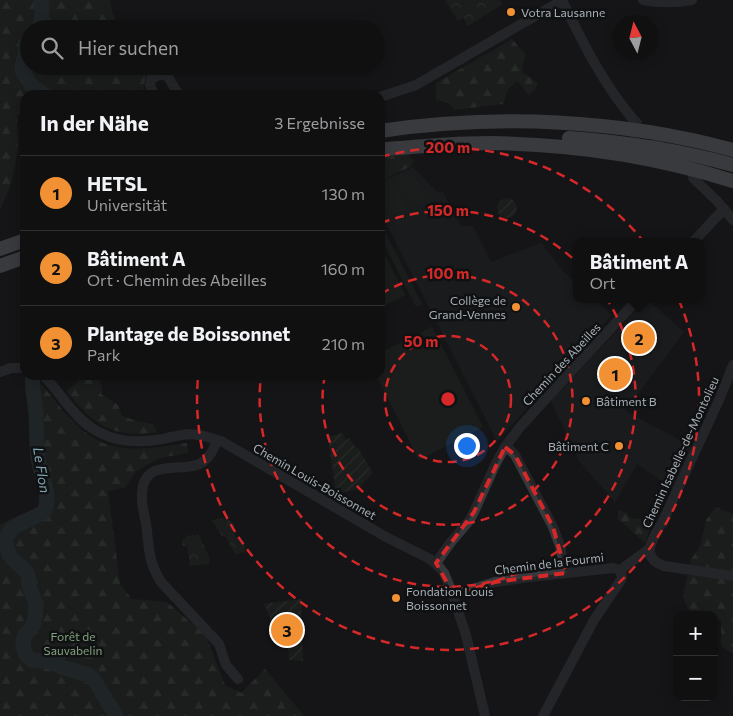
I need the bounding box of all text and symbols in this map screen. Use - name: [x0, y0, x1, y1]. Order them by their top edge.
- place label: Votra Lausanne: [521, 5, 605, 19]
- marker: Votra Lausanne: [505, 6, 517, 18]
- north arrow: [613, 15, 658, 60]
- search box: [20, 20, 385, 75]
- icon: search: [38, 34, 66, 62]
- text: Hier suchen: [78, 36, 179, 59]
- text: In der Nähe: [40, 110, 149, 135]
- text: 3 Ergebnisse: [274, 113, 365, 132]
- text: 200 m: [426, 138, 470, 156]
- text: HETSL: [87, 172, 147, 195]
- text: 1: [52, 184, 60, 203]
- text: 130 m: [322, 184, 365, 203]
- text: Universität: [87, 195, 167, 214]
- text: 150 m: [427, 201, 469, 219]
- popup: [573, 238, 705, 303]
- text: Bâtiment A: [87, 247, 186, 270]
- text: Bâtiment A: [590, 250, 688, 273]
- text: 2: [51, 259, 61, 278]
- text: 160 m: [321, 259, 365, 278]
- text: 100 m: [427, 264, 469, 282]
- text: Ort · Chemin des Abeilles: [87, 270, 267, 289]
- text: Ort: [590, 273, 616, 292]
- place label: Collège de Grand-Vennes: [429, 293, 506, 321]
- marker: Collège de Grand-Vennes: [510, 301, 522, 313]
- pin: 2: [623, 319, 655, 357]
- street label: Chemin des Abeilles: [519, 320, 603, 408]
- text: Plantage de Boissonnet: [87, 322, 290, 345]
- text: 50 m: [404, 332, 438, 350]
- text: 3: [51, 334, 61, 353]
- text: 210 m: [322, 334, 365, 353]
- text: Park: [87, 345, 120, 364]
- pin: 1: [599, 355, 631, 393]
- street label: Chemin Isabelle-de-Montolieu: [639, 374, 721, 530]
- centre of rings: [439, 390, 457, 408]
- place label: Bâtiment B: [596, 394, 657, 408]
- marker: Bâtiment B: [580, 395, 592, 407]
- your location: [454, 433, 480, 459]
- place label: Bâtiment C: [548, 439, 609, 453]
- street label: Chemin Louis-Boissonnet: [251, 440, 379, 522]
- marker: Bâtiment C: [613, 440, 625, 452]
- water label: Le Flon: [30, 446, 54, 494]
- street label: Chemin de la Fourmi: [493, 549, 605, 577]
- place label: Fondation Louis Boissonnet: [406, 584, 494, 612]
- marker: Fondation Louis Boissonnet: [390, 592, 402, 604]
- pin: 3: [271, 611, 303, 649]
- map controls: [673, 611, 718, 701]
- button: +: [673, 611, 718, 656]
- park label: Forêt de Sauvabelin: [44, 629, 102, 657]
- button: −: [673, 656, 718, 701]

